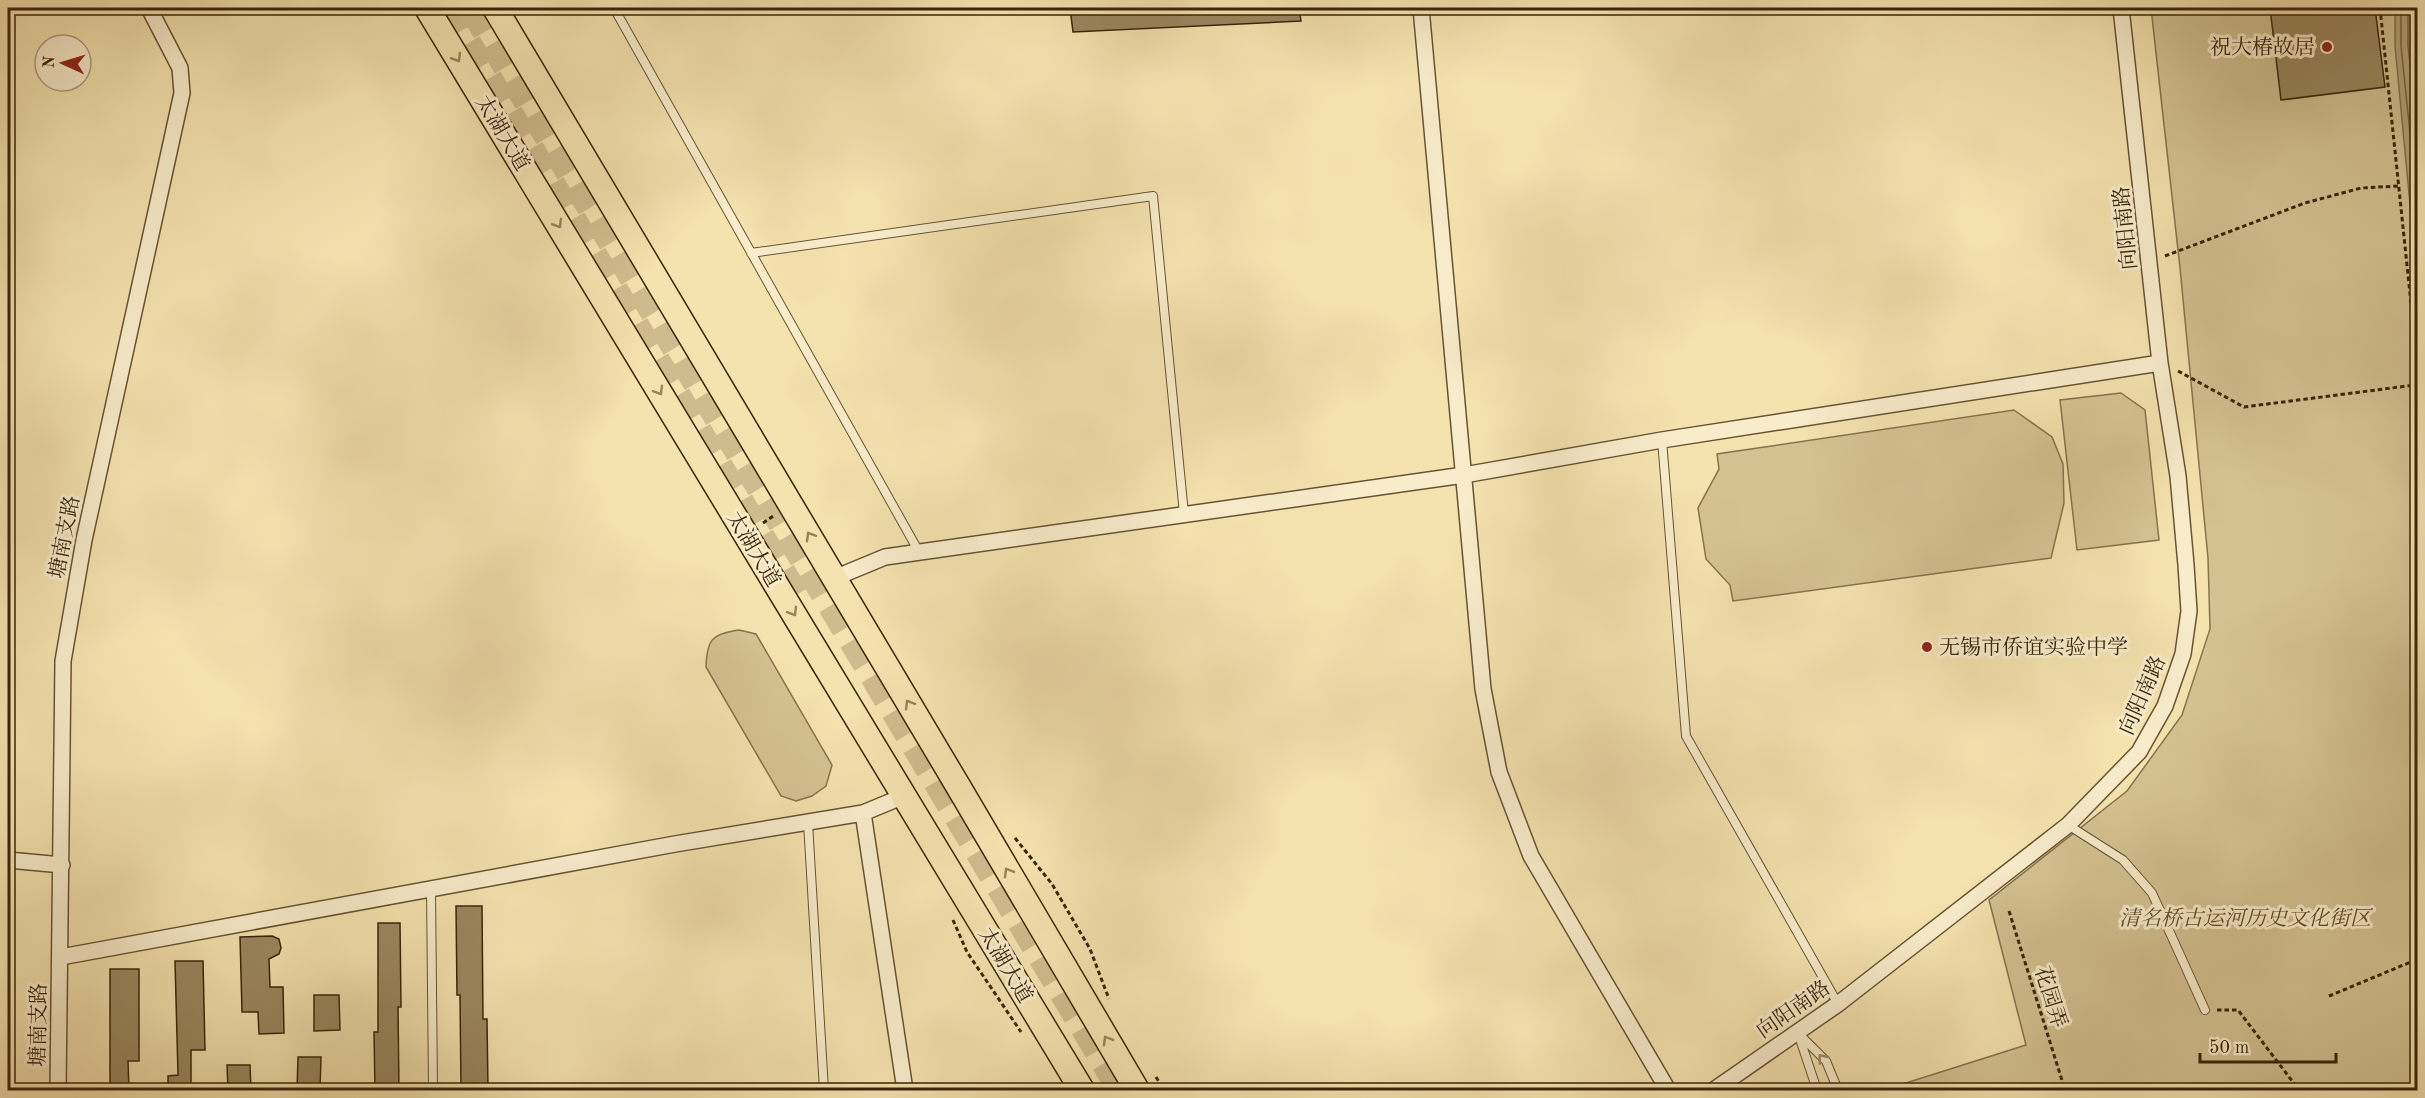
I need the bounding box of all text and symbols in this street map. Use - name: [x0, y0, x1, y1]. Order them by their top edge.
- north arrow: [33, 33, 93, 93]
- place label: 祝大椿故居: [2210, 36, 2315, 59]
- marker: 祝大椿故居: [2320, 40, 2334, 54]
- one-way arrow: [450, 52, 462, 62]
- text: N: [42, 55, 58, 69]
- street label: 太湖大道: [471, 91, 534, 175]
- street label: 向阳南路: [2110, 185, 2141, 271]
- one-way arrow: [551, 218, 563, 228]
- one-way arrow: [652, 385, 663, 395]
- street label: 塘南支路: [45, 494, 84, 581]
- street label: 太湖大道: [722, 507, 785, 591]
- one-way arrow: [805, 532, 817, 542]
- one-way arrow: [785, 606, 797, 616]
- place label: 无锡市侨谊实验中学: [1939, 636, 2128, 659]
- marker: 无锡市侨谊实验中学: [1920, 640, 1934, 654]
- street label: 向阳南路: [2115, 652, 2170, 738]
- one-way arrow: [905, 700, 917, 710]
- one-way arrow: [1004, 868, 1016, 878]
- park label: 清名桥古运河历史文化街区: [2119, 907, 2374, 930]
- street label: 太湖大道: [974, 923, 1037, 1007]
- street label: 花园弄: [2030, 964, 2071, 1031]
- street label: 向阳南路: [1752, 976, 1834, 1043]
- street label: 塘南支路: [26, 983, 51, 1067]
- scale bar: [2200, 1026, 2336, 1064]
- one-way arrow: [1103, 1036, 1114, 1046]
- text: 50 m: [2209, 1039, 2249, 1057]
- one-way arrow: [1818, 1054, 1829, 1065]

